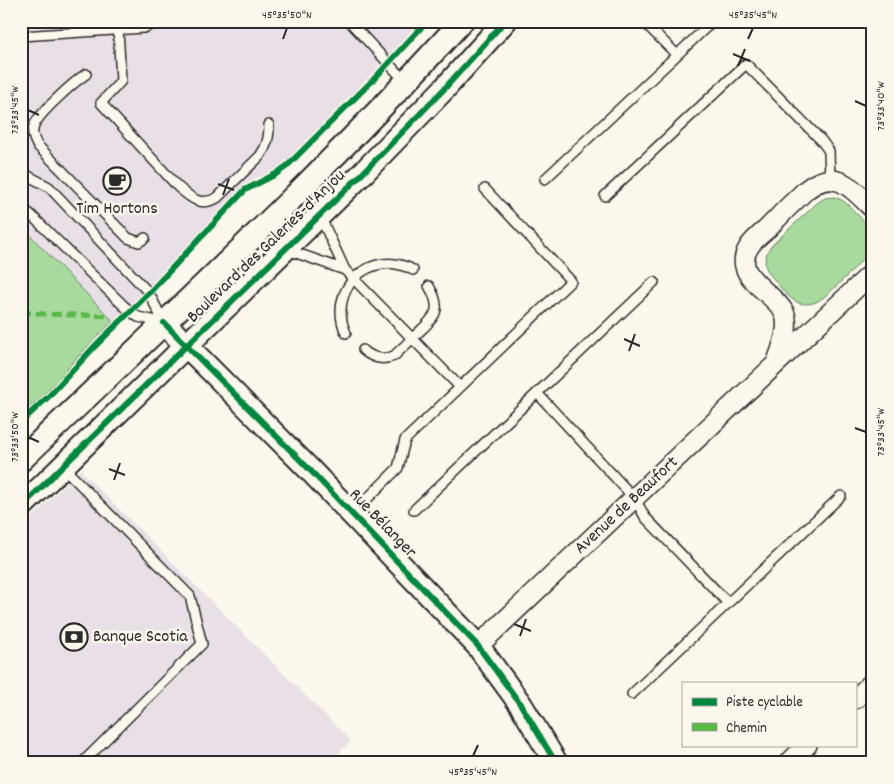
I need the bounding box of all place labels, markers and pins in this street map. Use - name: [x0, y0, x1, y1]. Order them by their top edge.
- cafe icon: Tim Hortons: [102, 166, 132, 196]
- place label: Tim Hortons: [76, 197, 158, 222]
- bank icon: Banque Scotia: [59, 622, 89, 652]
- place label: Banque Scotia: [93, 625, 188, 650]

